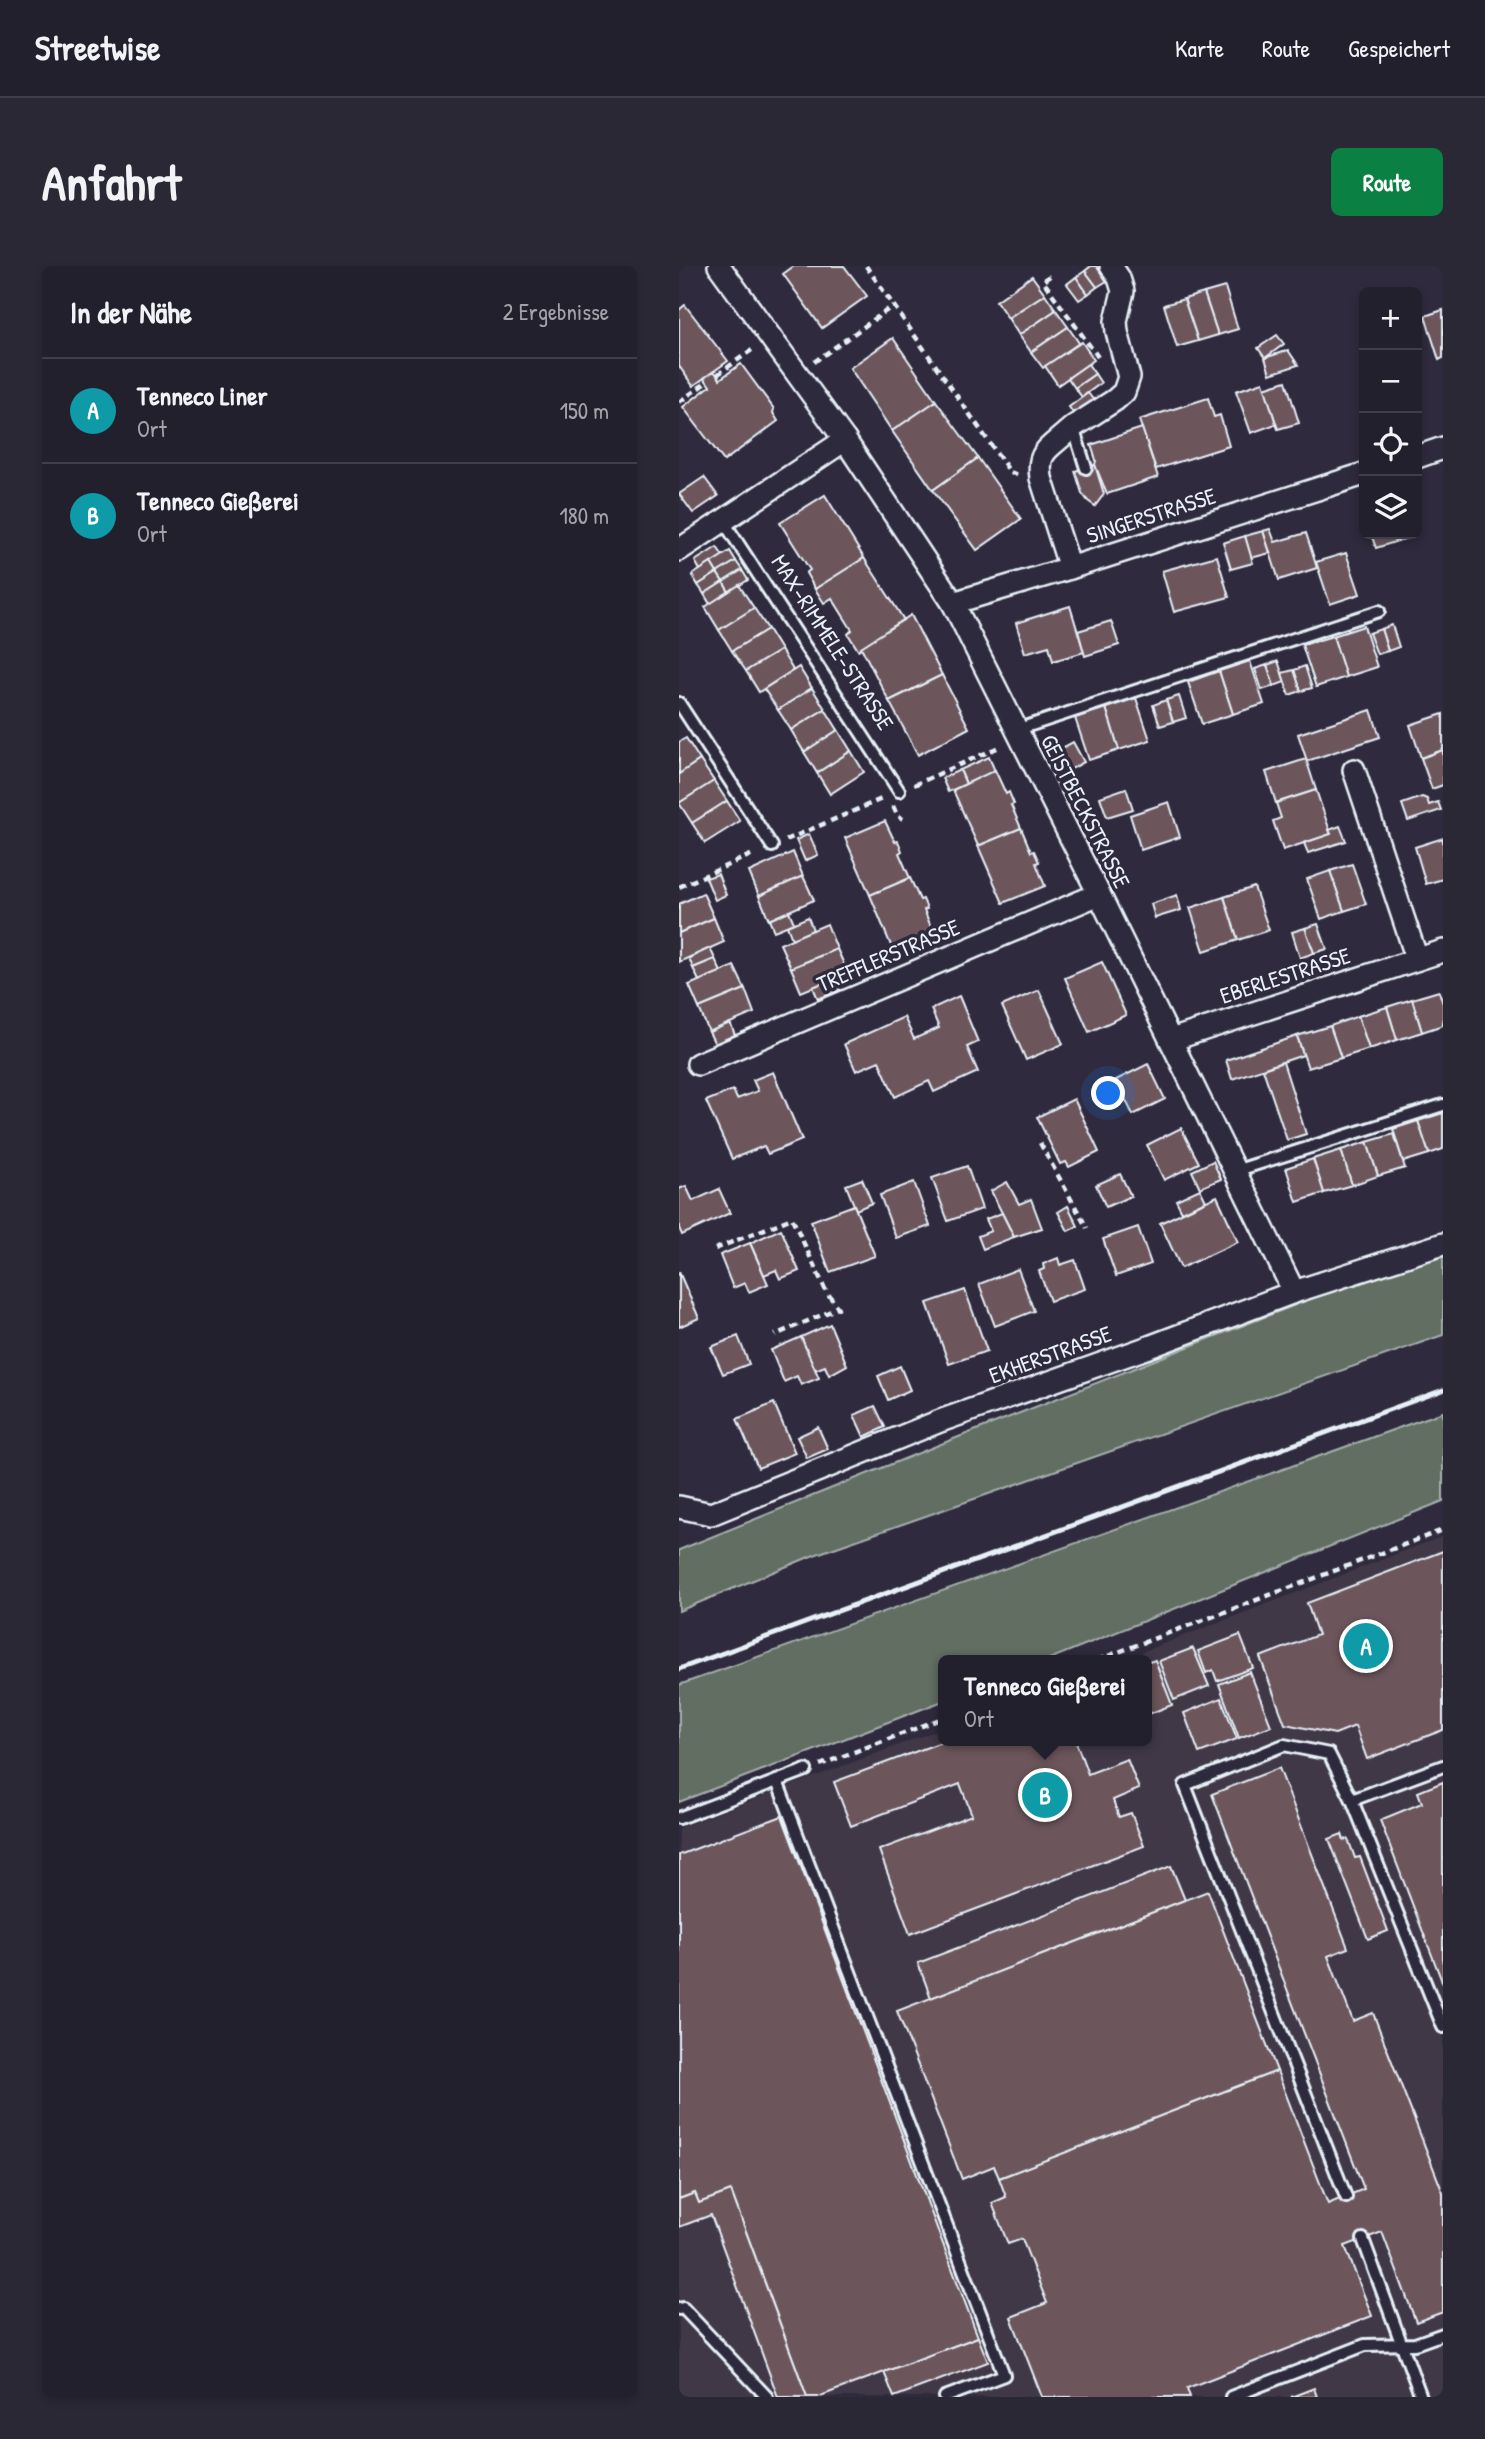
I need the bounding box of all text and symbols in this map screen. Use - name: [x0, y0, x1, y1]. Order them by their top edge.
- text: Streetwise: [35, 26, 160, 70]
- text: Karte: [1175, 32, 1224, 64]
- text: Route: [1262, 32, 1310, 64]
- text: Gespeichert: [1348, 32, 1450, 64]
- button: Route: [1331, 148, 1443, 216]
- text: Anfahrt: [42, 149, 181, 215]
- map controls: [1359, 287, 1422, 539]
- button: +: [1359, 287, 1422, 350]
- text: In der Nähe: [70, 292, 192, 332]
- text: 2 Ergebnisse: [503, 296, 609, 327]
- button: −: [1359, 350, 1422, 413]
- text: Tenneco Liner: [137, 378, 268, 413]
- text: A: [87, 395, 99, 426]
- text: 150 m: [560, 395, 609, 426]
- text: Ort: [137, 413, 167, 444]
- button: locate: [1359, 413, 1422, 476]
- button: layers: [1359, 476, 1422, 539]
- street label: SINGERSTRASSE: [1082, 480, 1220, 550]
- text: Tenneco Gießerei: [137, 483, 299, 518]
- text: B: [87, 500, 99, 531]
- text: 180 m: [559, 500, 609, 531]
- text: Ort: [137, 518, 167, 549]
- street label: MAX-RIMMELE-STRASSE: [765, 548, 901, 736]
- street label: GEISTBECKSTRASSE: [1034, 729, 1138, 893]
- street label: TREFFLERSTRASSE: [812, 911, 964, 999]
- street label: EBERLESTRASSE: [1216, 939, 1354, 1011]
- your location: [1091, 1076, 1125, 1110]
- street label: EKHERSTRASSE: [985, 1318, 1115, 1390]
- pin: A: [1343, 1620, 1389, 1672]
- popup: [938, 1655, 1152, 1746]
- text: Tenneco Gießerei: [964, 1668, 1126, 1703]
- text: Ort: [964, 1703, 994, 1734]
- pin: B: [1022, 1769, 1068, 1821]

